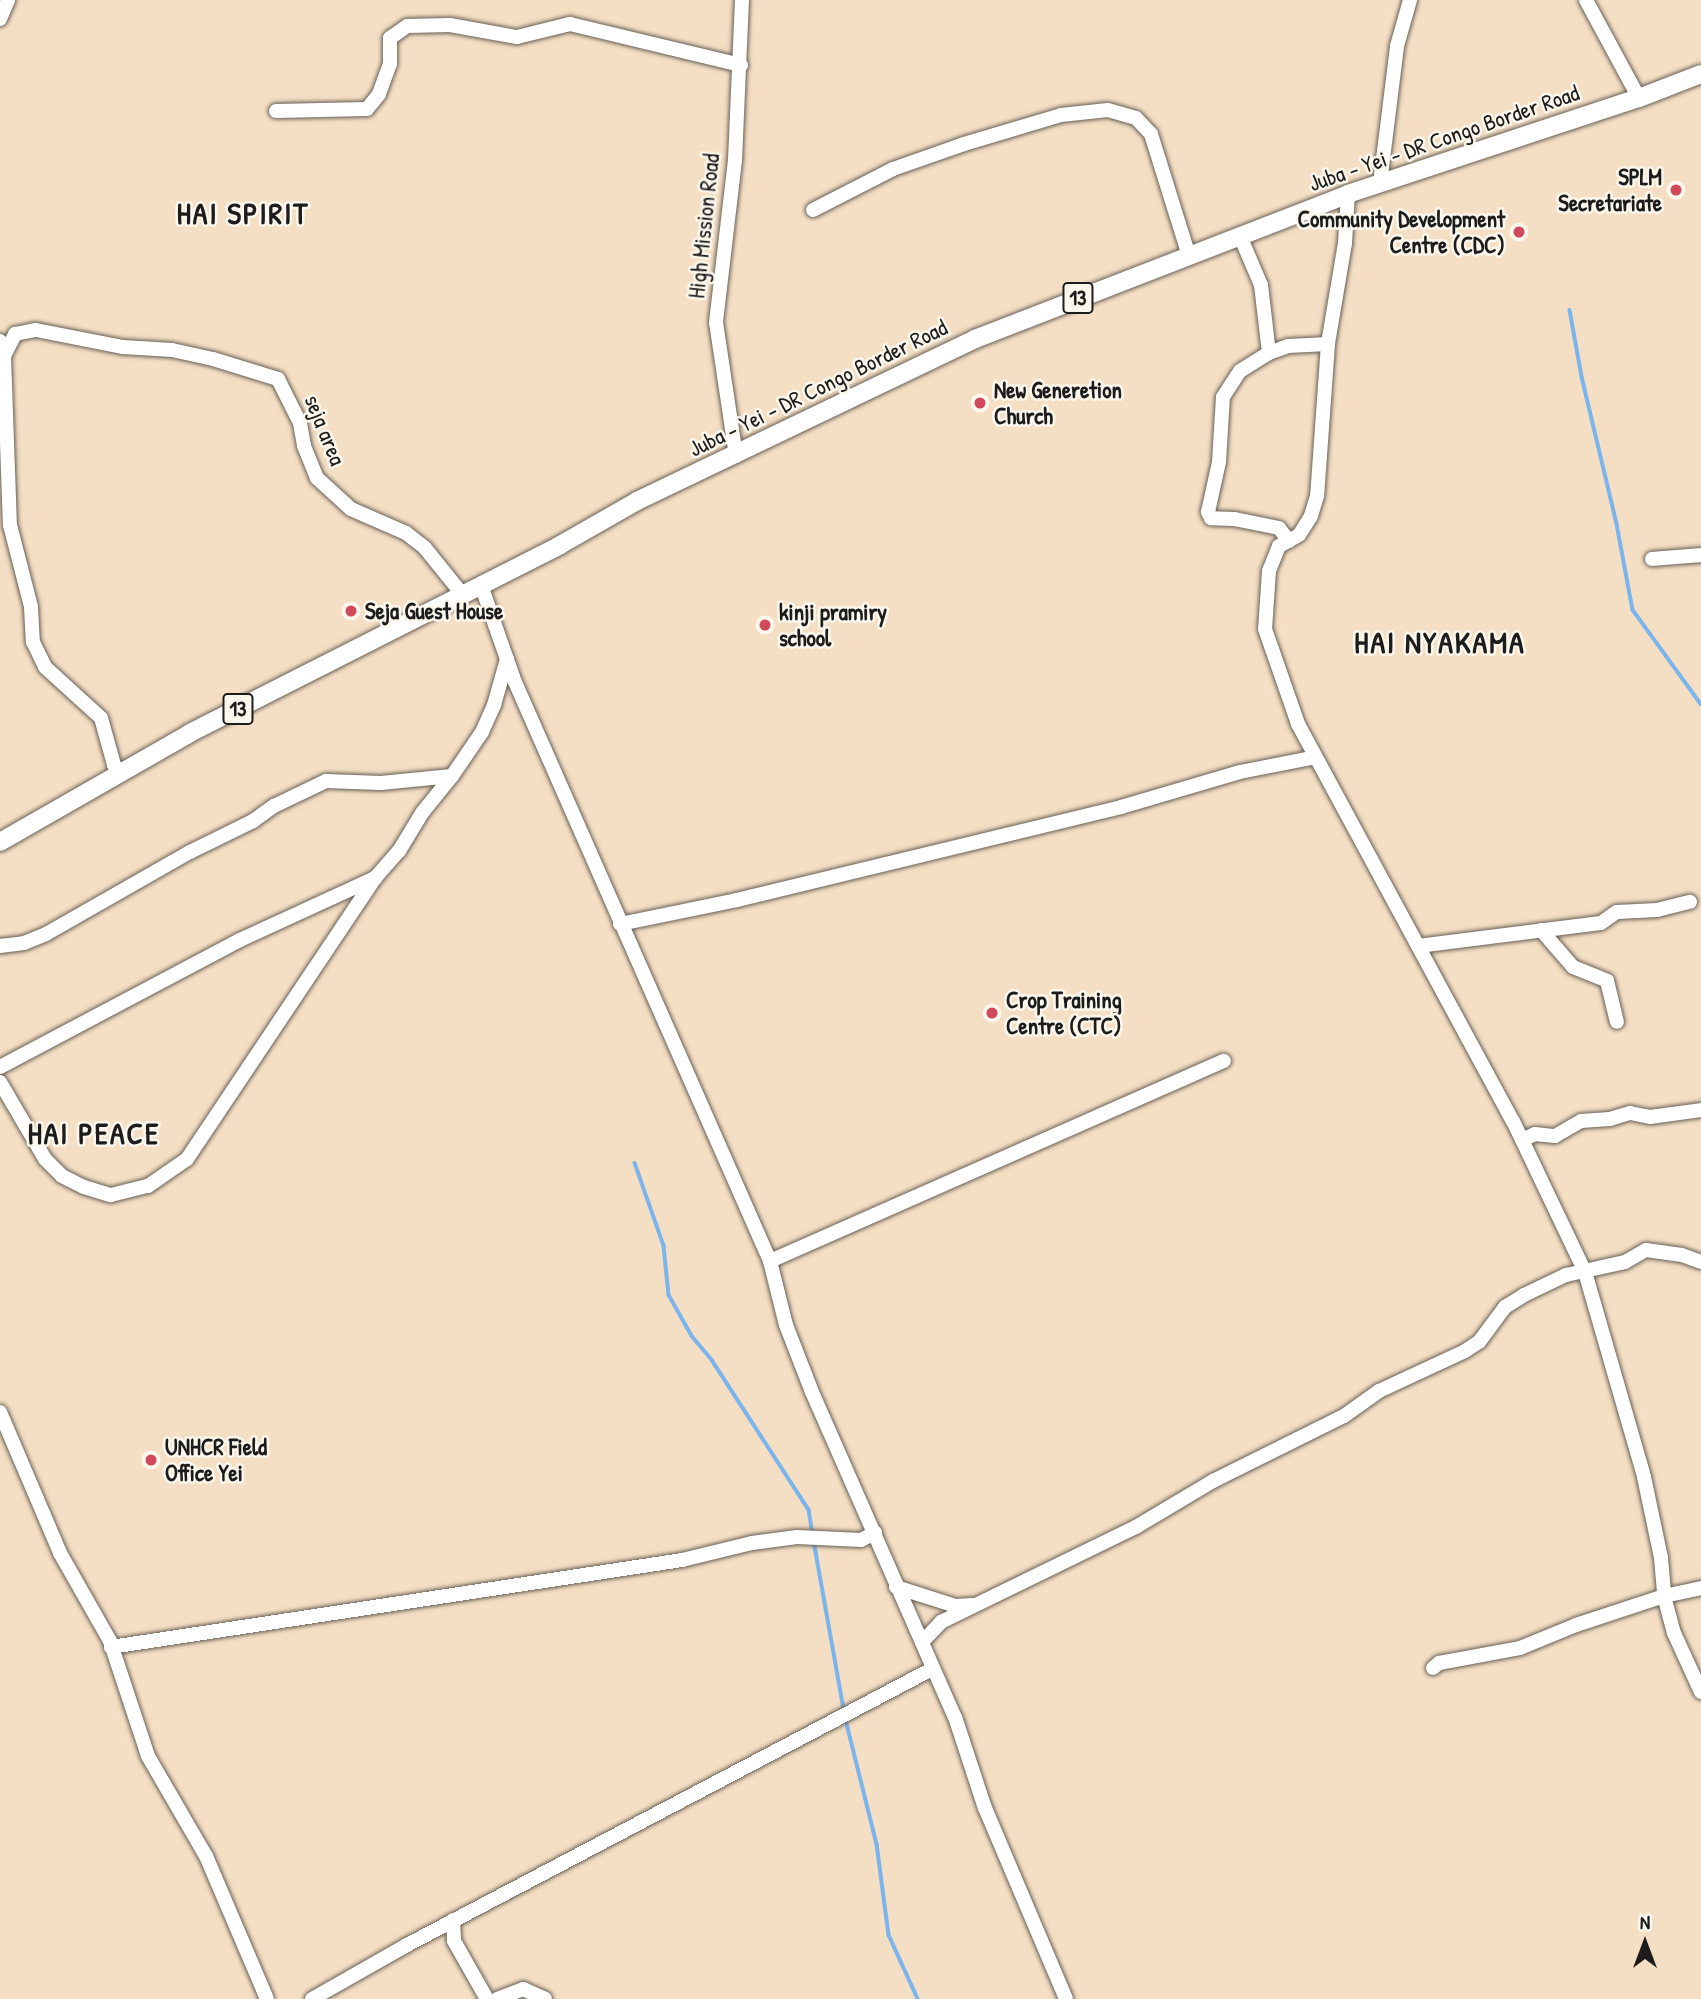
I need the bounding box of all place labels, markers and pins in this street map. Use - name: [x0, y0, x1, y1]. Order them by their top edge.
- place label: SPLM Secretariate: [1558, 163, 1662, 217]
- marker: SPLM Secretariate: [1668, 182, 1684, 198]
- place label: Community Development Centre (CDC): [1297, 205, 1505, 259]
- marker: Community Development Centre (CDC): [1511, 224, 1527, 240]
- place label: New Generetion Church: [994, 376, 1122, 430]
- marker: New Generetion Church: [972, 395, 988, 411]
- place label: Seja Guest House: [365, 597, 503, 625]
- place label: kinji pramiry school: [779, 598, 887, 652]
- marker: Seja Guest House: [343, 603, 359, 619]
- marker: kinji pramiry school: [757, 617, 773, 633]
- place label: Crop Training Centre (CTC): [1006, 986, 1122, 1040]
- marker: Crop Training Centre (CTC): [984, 1005, 1000, 1021]
- place label: UNHCR Field Office Yei: [165, 1433, 267, 1487]
- marker: UNHCR Field Office Yei: [143, 1452, 159, 1468]

